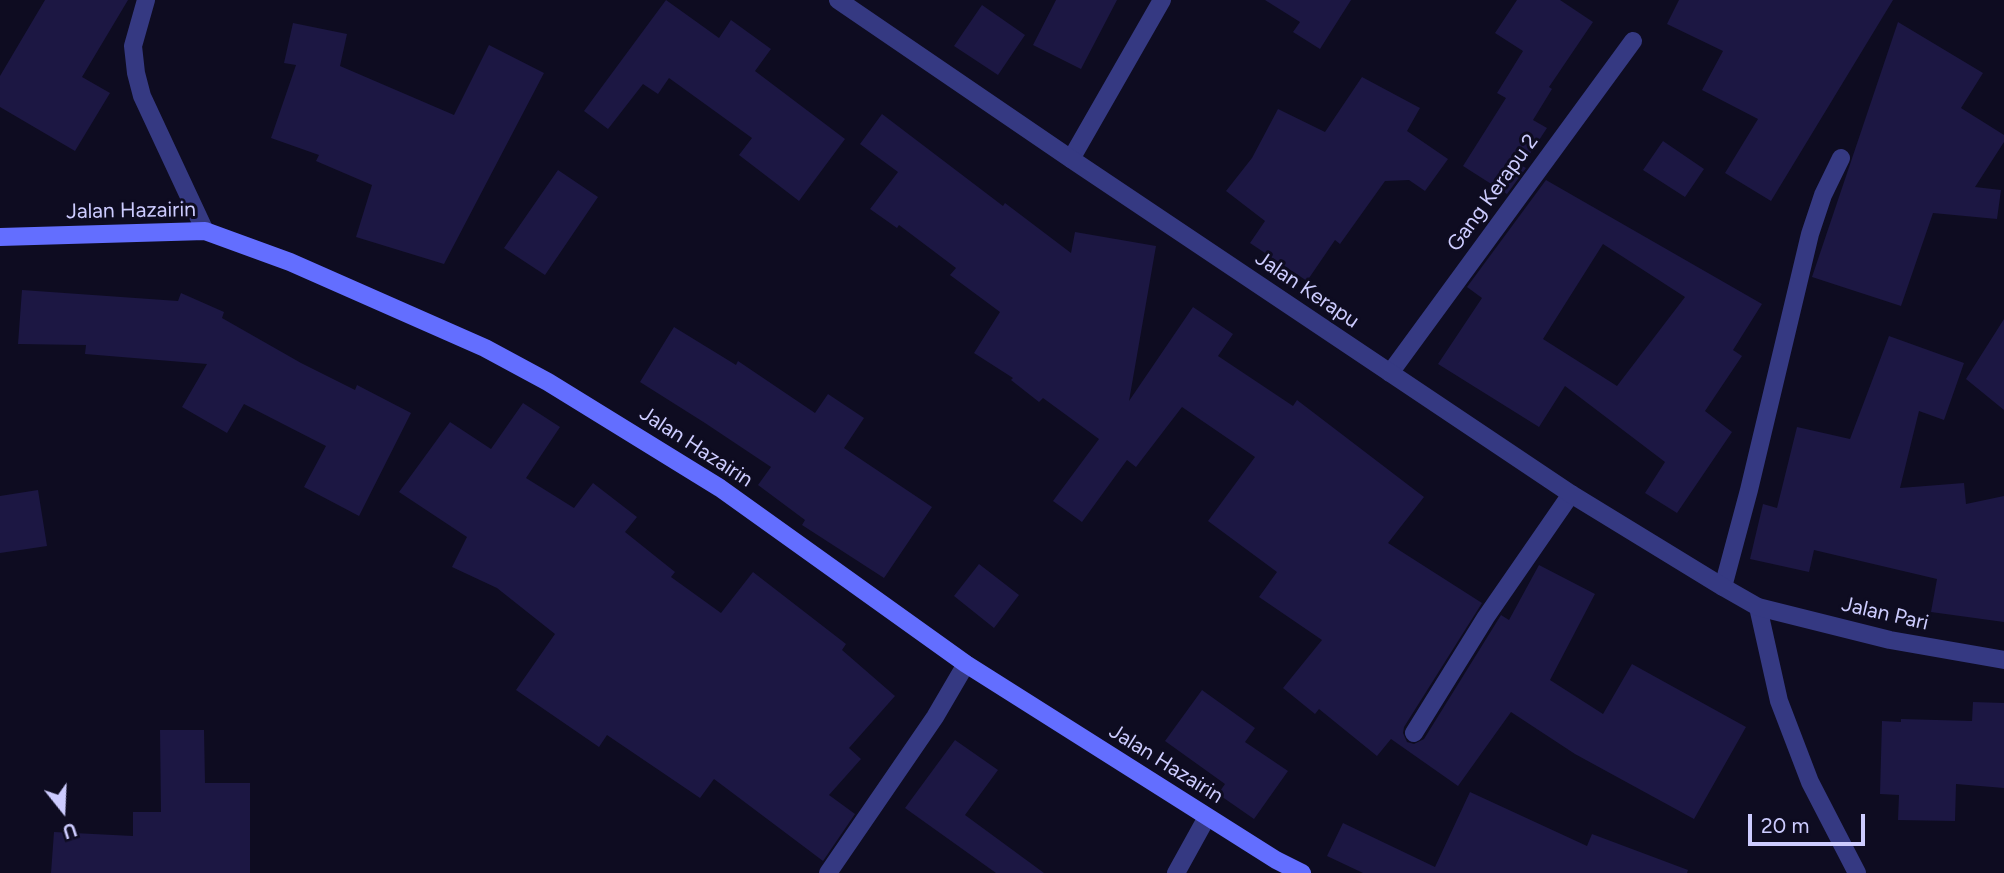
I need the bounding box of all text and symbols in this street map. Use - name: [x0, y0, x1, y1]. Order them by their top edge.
- street label: Gang Kerapu 2: [1442, 129, 1544, 257]
- street label: Jalan Hazairin: [66, 197, 196, 225]
- street label: Jalan Kerapu: [1250, 246, 1364, 334]
- street label: Jalan Hazairin: [635, 401, 757, 493]
- street label: Jalan Pari: [1839, 592, 1931, 636]
- street label: Jalan Hazairin: [1104, 719, 1228, 809]
- north arrow: [28, 775, 98, 845]
- scale bar: [1752, 800, 1869, 844]
- text: 20 m: [1761, 813, 1809, 838]
- text: U: [60, 817, 80, 843]

